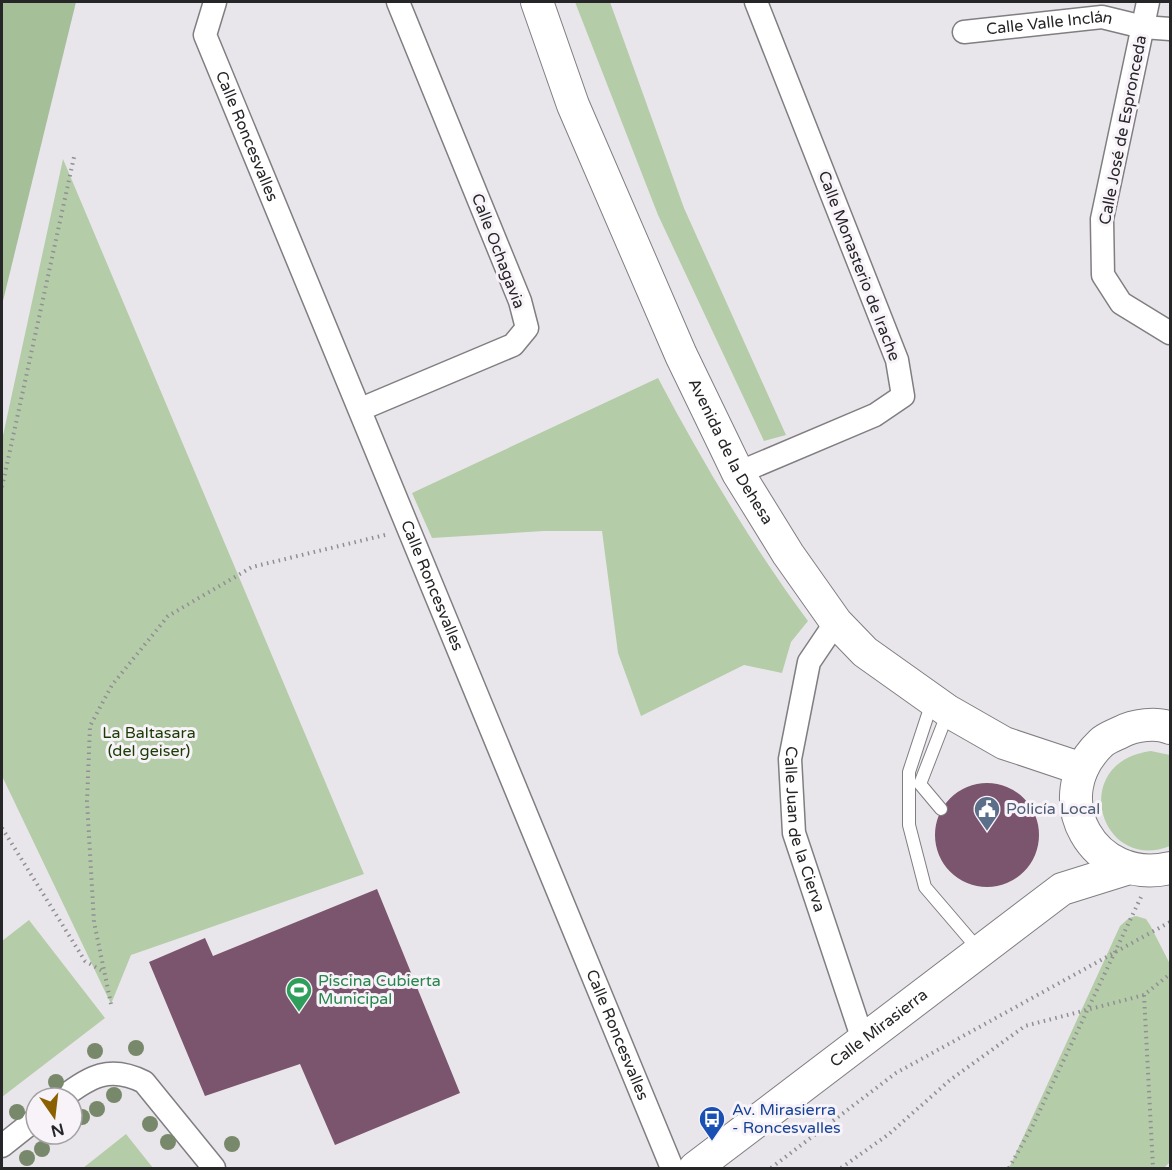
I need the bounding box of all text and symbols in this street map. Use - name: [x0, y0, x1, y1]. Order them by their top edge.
- street label: Calle Valle Inclán: [985, 7, 1115, 40]
- street label: Calle José de Espronceda: [1095, 34, 1151, 226]
- street label: Calle Roncesvalles: [211, 68, 283, 205]
- street label: Calle Monasterio de Irache: [813, 168, 905, 364]
- street label: Calle Ochagavia: [467, 191, 529, 311]
- street label: Avenida de la Dehesa: [684, 375, 777, 528]
- street label: Calle Roncesvalles: [396, 517, 468, 654]
- park label: La Baltasara (del geiser): [102, 723, 196, 761]
- street label: Calle Juan de la Cierva: [780, 744, 830, 915]
- public building icon: Policía Local: [972, 794, 1002, 832]
- place label: Policía Local: [1006, 799, 1100, 819]
- street label: Calle Roncesvalles: [581, 967, 653, 1103]
- place label: Piscina Cubierta Municipal: [318, 971, 441, 1009]
- sports icon: Piscina Cubierta Municipal: [284, 975, 314, 1013]
- street label: Calle Mirasierra: [826, 985, 932, 1072]
- north arrow: [24, 1086, 84, 1146]
- place label: Av. Mirasierra - Roncesvalles: [732, 1100, 841, 1138]
- bus stop icon: Av. Mirasierra - Roncesvalles: [697, 1104, 727, 1142]
- text: N: [49, 1118, 66, 1141]

